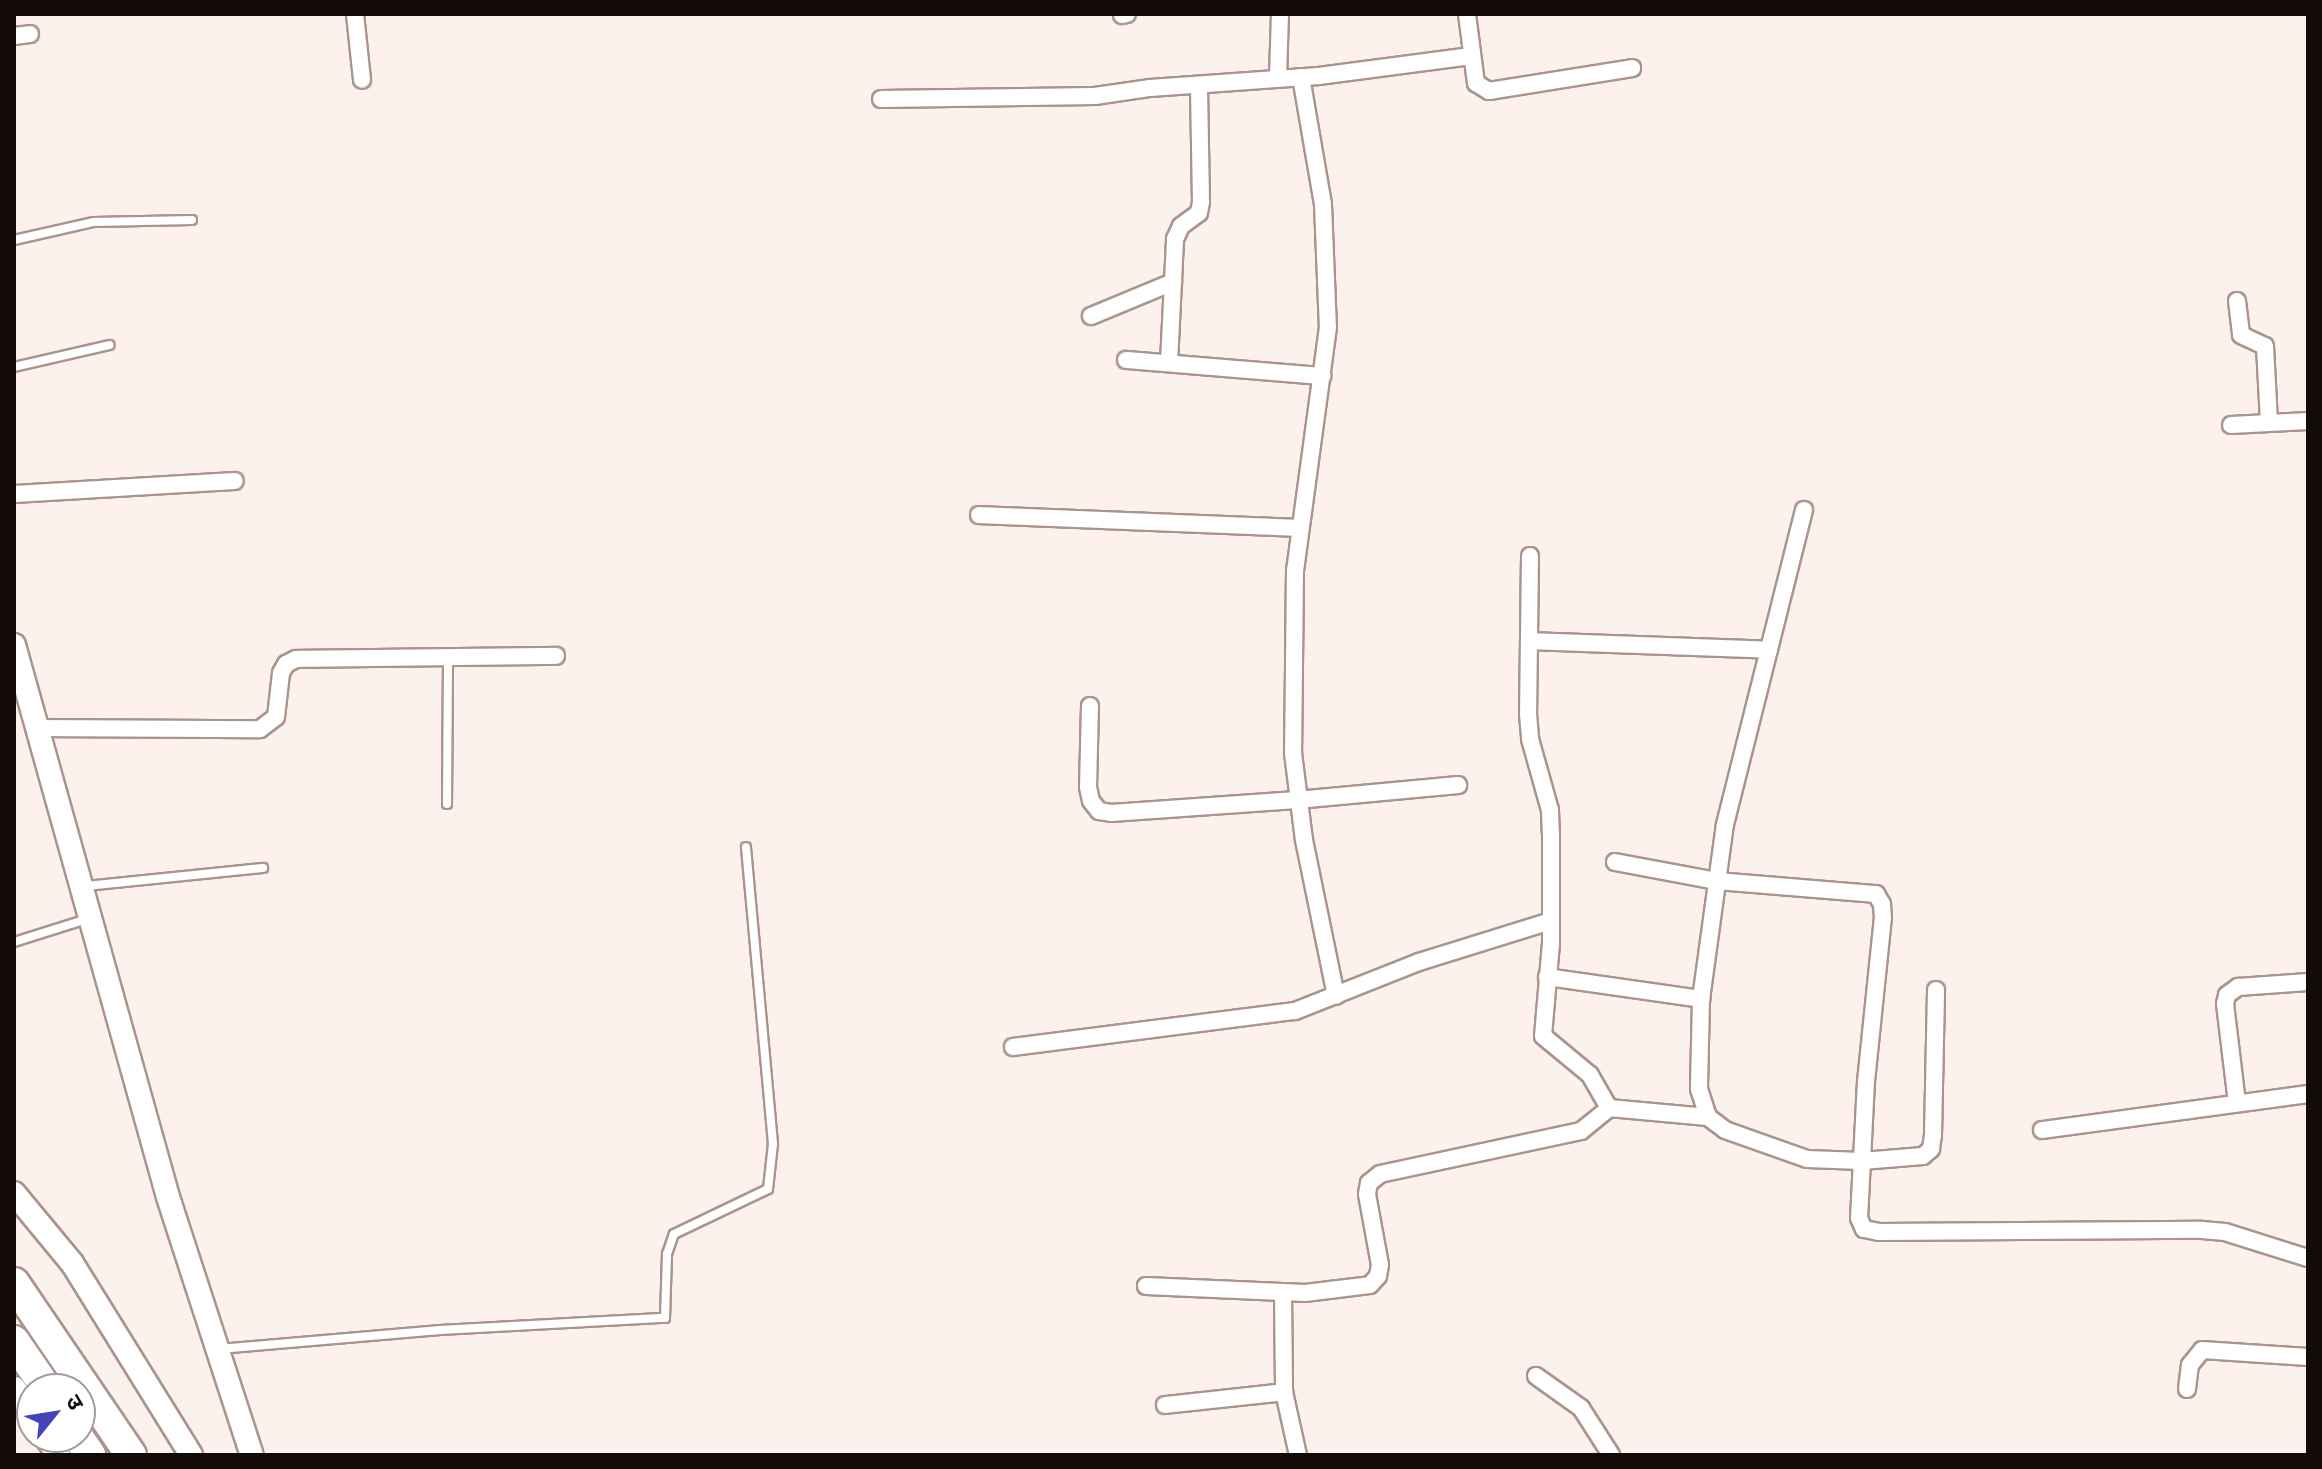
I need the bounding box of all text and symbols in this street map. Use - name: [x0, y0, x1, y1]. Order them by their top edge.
- north arrow: [16, 1373, 96, 1453]
- text: उ: [61, 1390, 90, 1414]

